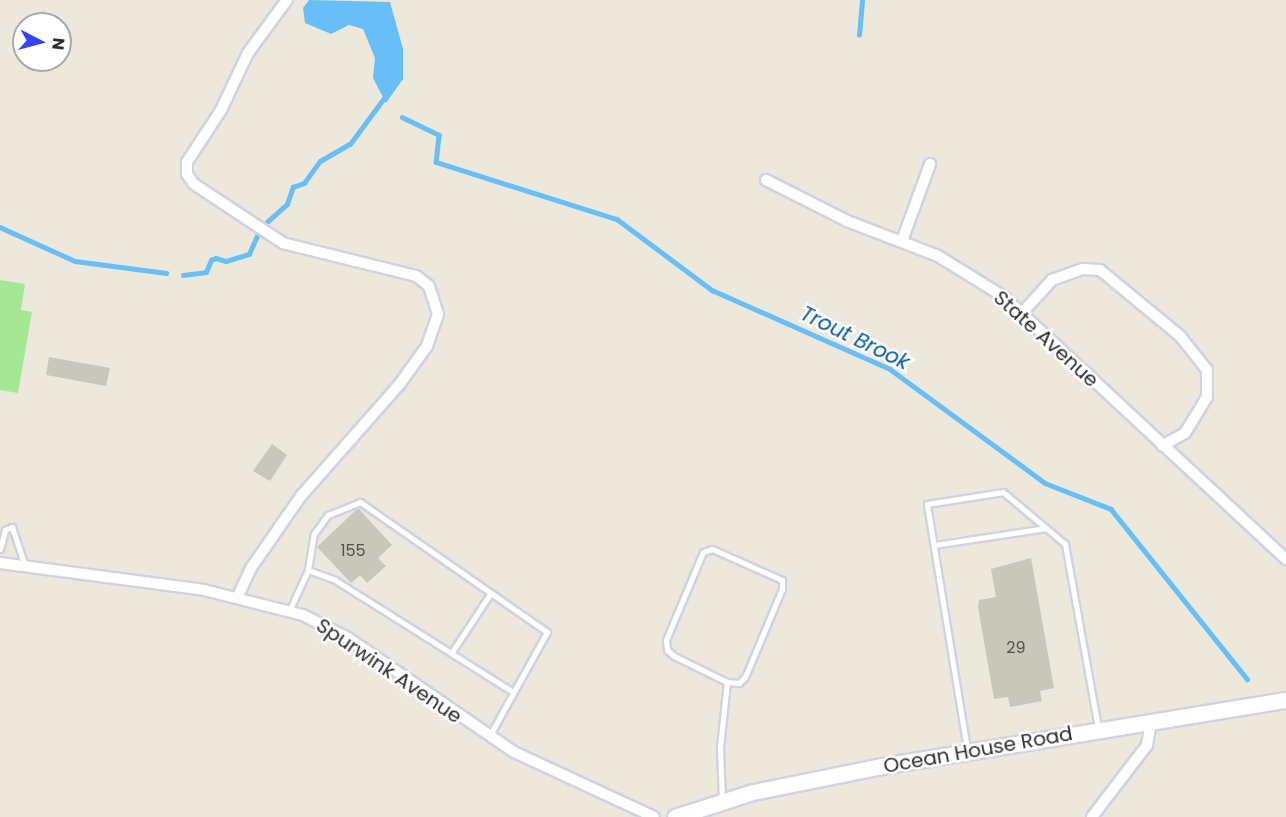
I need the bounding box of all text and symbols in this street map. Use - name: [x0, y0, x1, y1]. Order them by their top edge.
- north arrow: [12, 12, 72, 72]
- text: N: [46, 37, 70, 51]
- street label: State Avenue: [989, 286, 1103, 392]
- water label: Trout Brook: [796, 301, 914, 375]
- house number: 155: [340, 541, 366, 561]
- street label: Spurwink Avenue: [312, 613, 466, 729]
- house number: 29: [1006, 638, 1026, 658]
- street label: Ocean House Road: [882, 722, 1074, 778]

